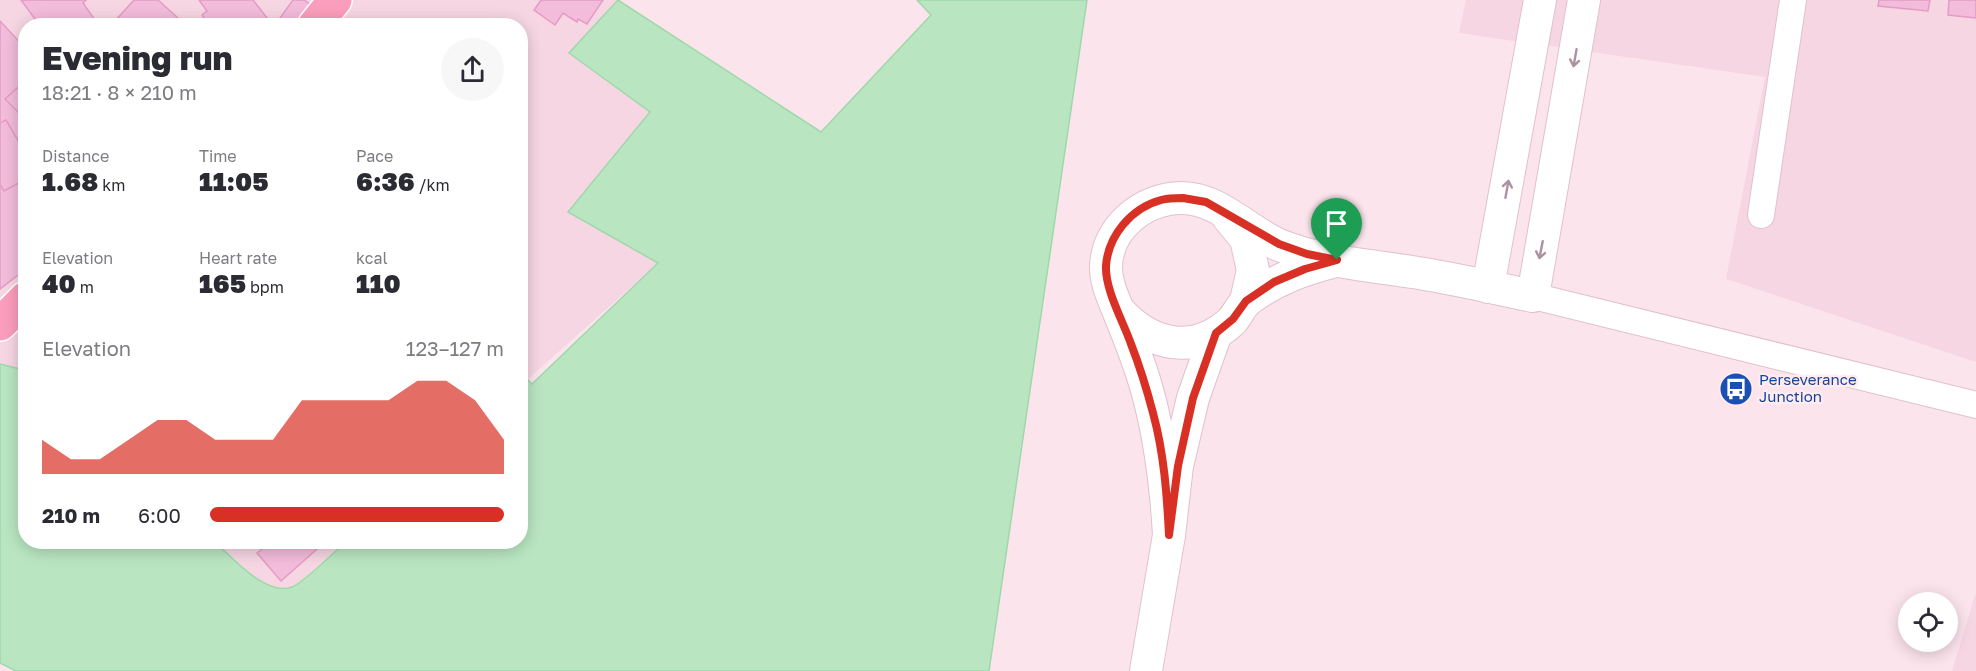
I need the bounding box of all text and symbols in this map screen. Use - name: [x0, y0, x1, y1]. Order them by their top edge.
- text: Evening run: [42, 38, 233, 77]
- button: share: [441, 38, 504, 101]
- one-way arrow: [1569, 47, 1580, 67]
- text: 18:21 · 8 × 210 m: [42, 80, 197, 104]
- text: Distance: [42, 146, 109, 166]
- text: Time: [199, 146, 237, 166]
- text: Pace: [356, 146, 393, 166]
- text: 1.68: [42, 166, 98, 197]
- text: 11:05: [199, 166, 269, 197]
- text: 6:36: [356, 166, 415, 197]
- text: km: [98, 175, 125, 195]
- text: /km: [415, 175, 450, 195]
- one-way arrow: [1502, 179, 1513, 199]
- pin: [1311, 198, 1362, 260]
- icon: arrive: [1320, 207, 1353, 240]
- one-way arrow: [1534, 240, 1546, 259]
- text: Elevation: [42, 248, 113, 268]
- text: Heart rate: [199, 248, 277, 268]
- text: kcal: [356, 248, 388, 268]
- text: 40: [42, 268, 76, 299]
- text: 165: [199, 268, 246, 299]
- text: 110: [356, 268, 401, 299]
- text: m: [76, 277, 94, 297]
- text: bpm: [246, 277, 284, 297]
- text: Elevation: [42, 336, 131, 360]
- text: 123–127 m: [406, 336, 504, 360]
- place label: Perseverance Junction: [1759, 370, 1857, 405]
- bus stop icon: Perseverance Junction: [1718, 371, 1754, 407]
- text: 210 m: [42, 503, 100, 527]
- text: 6:00: [138, 503, 181, 527]
- map controls: [1898, 592, 1958, 652]
- button: locate: [1898, 592, 1958, 652]

